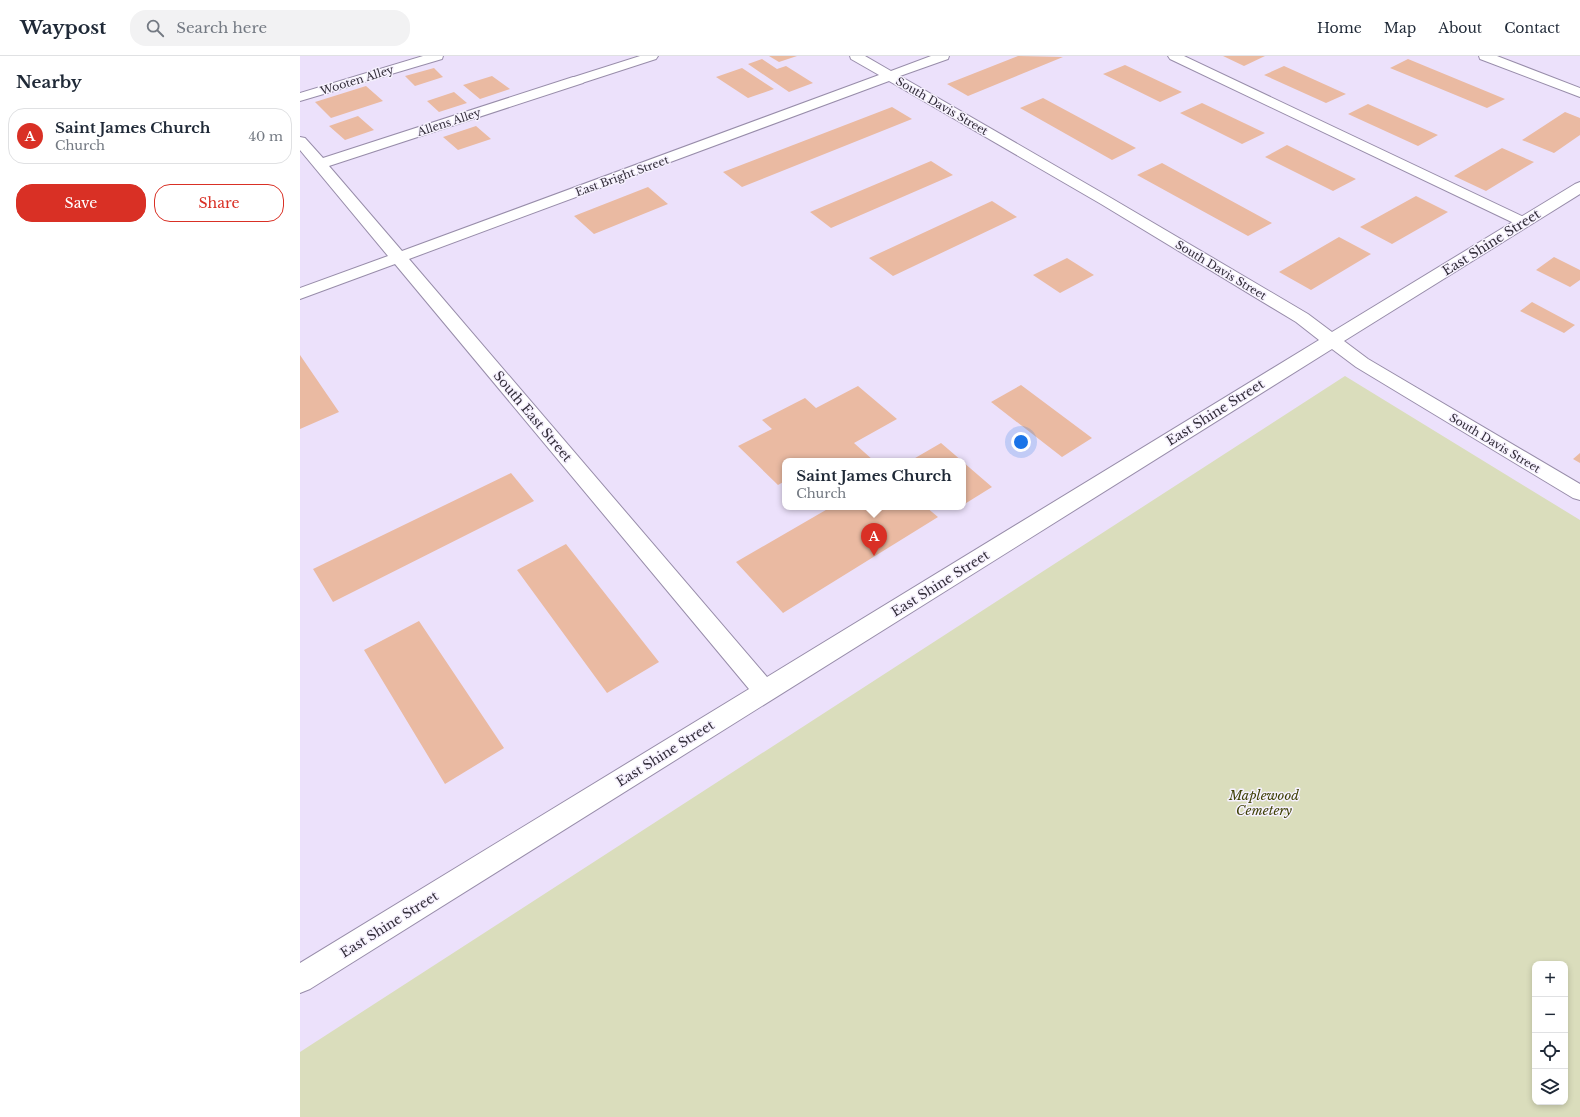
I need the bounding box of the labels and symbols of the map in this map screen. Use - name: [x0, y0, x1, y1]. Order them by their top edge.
- street label: Wooten Alley: [318, 62, 395, 98]
- street label: South Davis Street: [894, 74, 991, 138]
- street label: Allens Alley: [414, 105, 483, 139]
- street label: East Bright Street: [573, 152, 671, 199]
- street label: East Shine Street: [1439, 205, 1543, 279]
- street label: South Davis Street: [1173, 237, 1270, 303]
- street label: South East Street: [490, 367, 576, 465]
- street label: East Shine Street: [1163, 375, 1267, 449]
- street label: South Davis Street: [1447, 410, 1544, 476]
- your location: [1011, 432, 1031, 452]
- pin: A: [861, 523, 887, 556]
- street label: East Shine Street: [888, 546, 992, 620]
- street label: East Shine Street: [613, 716, 717, 790]
- park label: Maplewood Cemetery: [1228, 787, 1299, 819]
- street label: East Shine Street: [337, 887, 441, 961]

